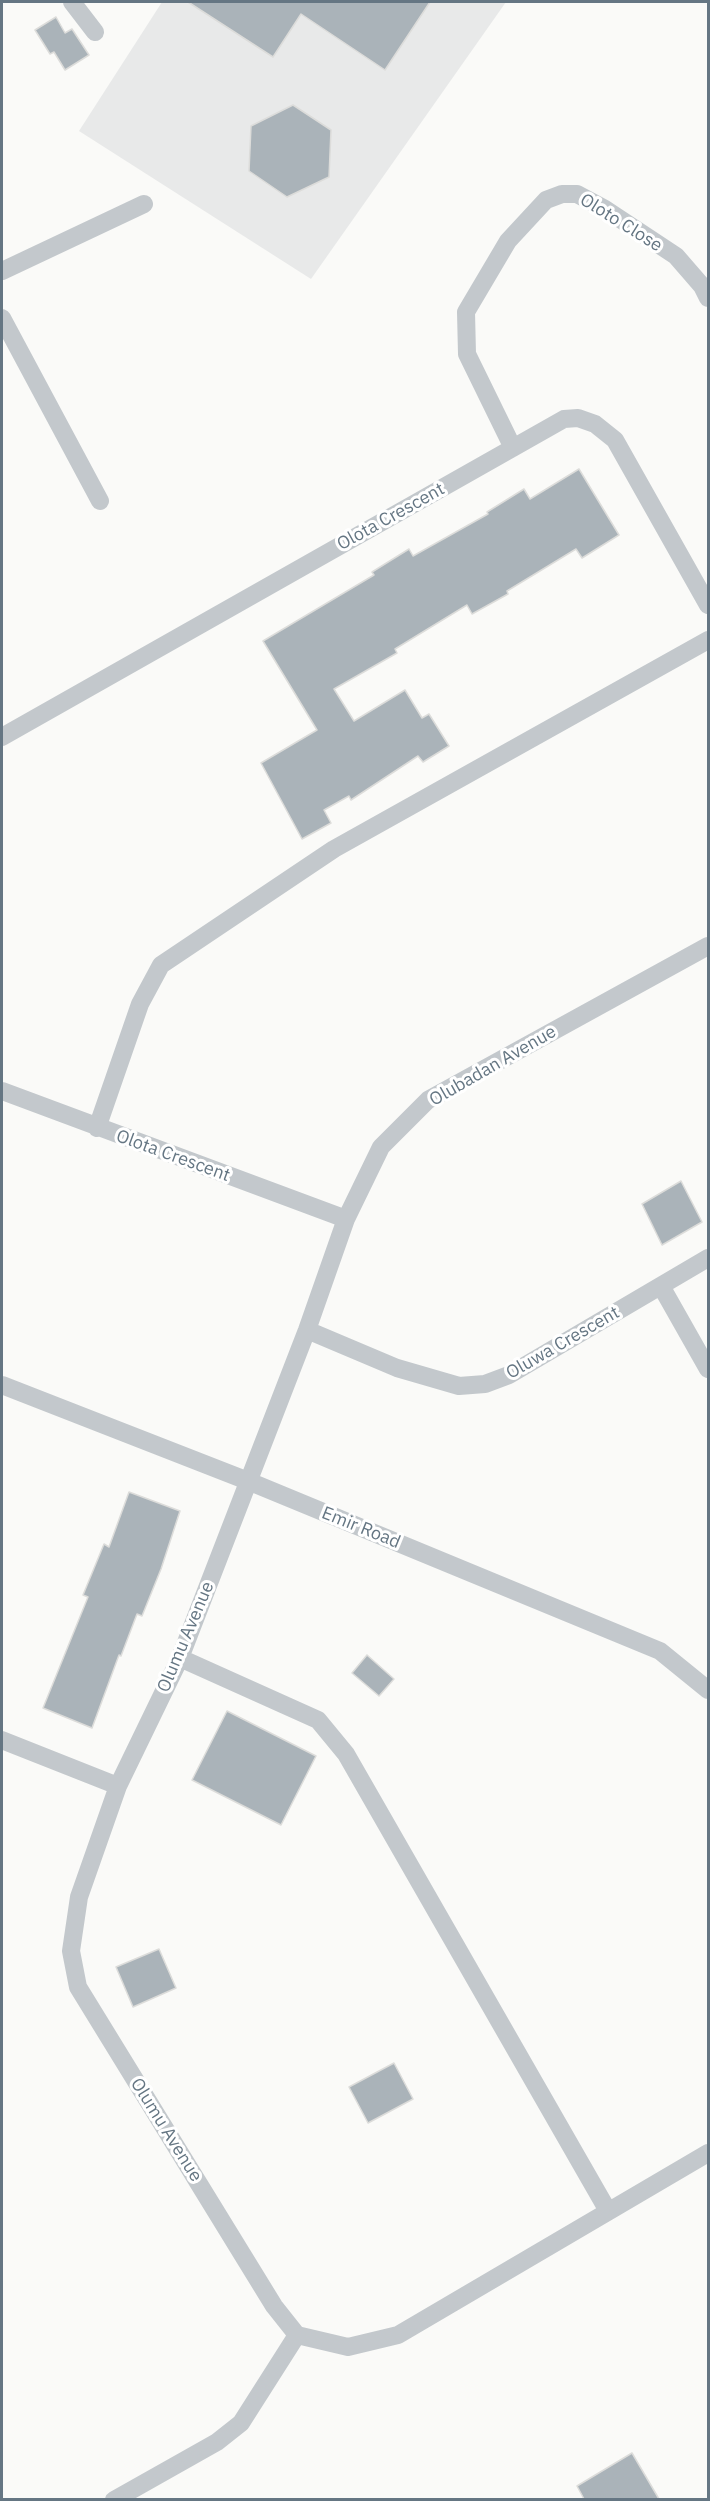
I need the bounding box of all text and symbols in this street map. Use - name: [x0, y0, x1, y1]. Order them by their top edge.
- street label: Oloto Close: [576, 189, 666, 257]
- street label: Olota Crescent: [333, 479, 449, 555]
- street label: Olubadan Avenue: [426, 1021, 560, 1111]
- street label: Olota Crescent: [113, 1125, 233, 1187]
- street label: Oluwa Crescent: [503, 1302, 623, 1384]
- street label: Emir Road: [319, 1502, 403, 1554]
- street label: Olumu Avenue: [153, 1578, 219, 1696]
- street label: Olumu Avenue: [126, 2074, 206, 2186]

